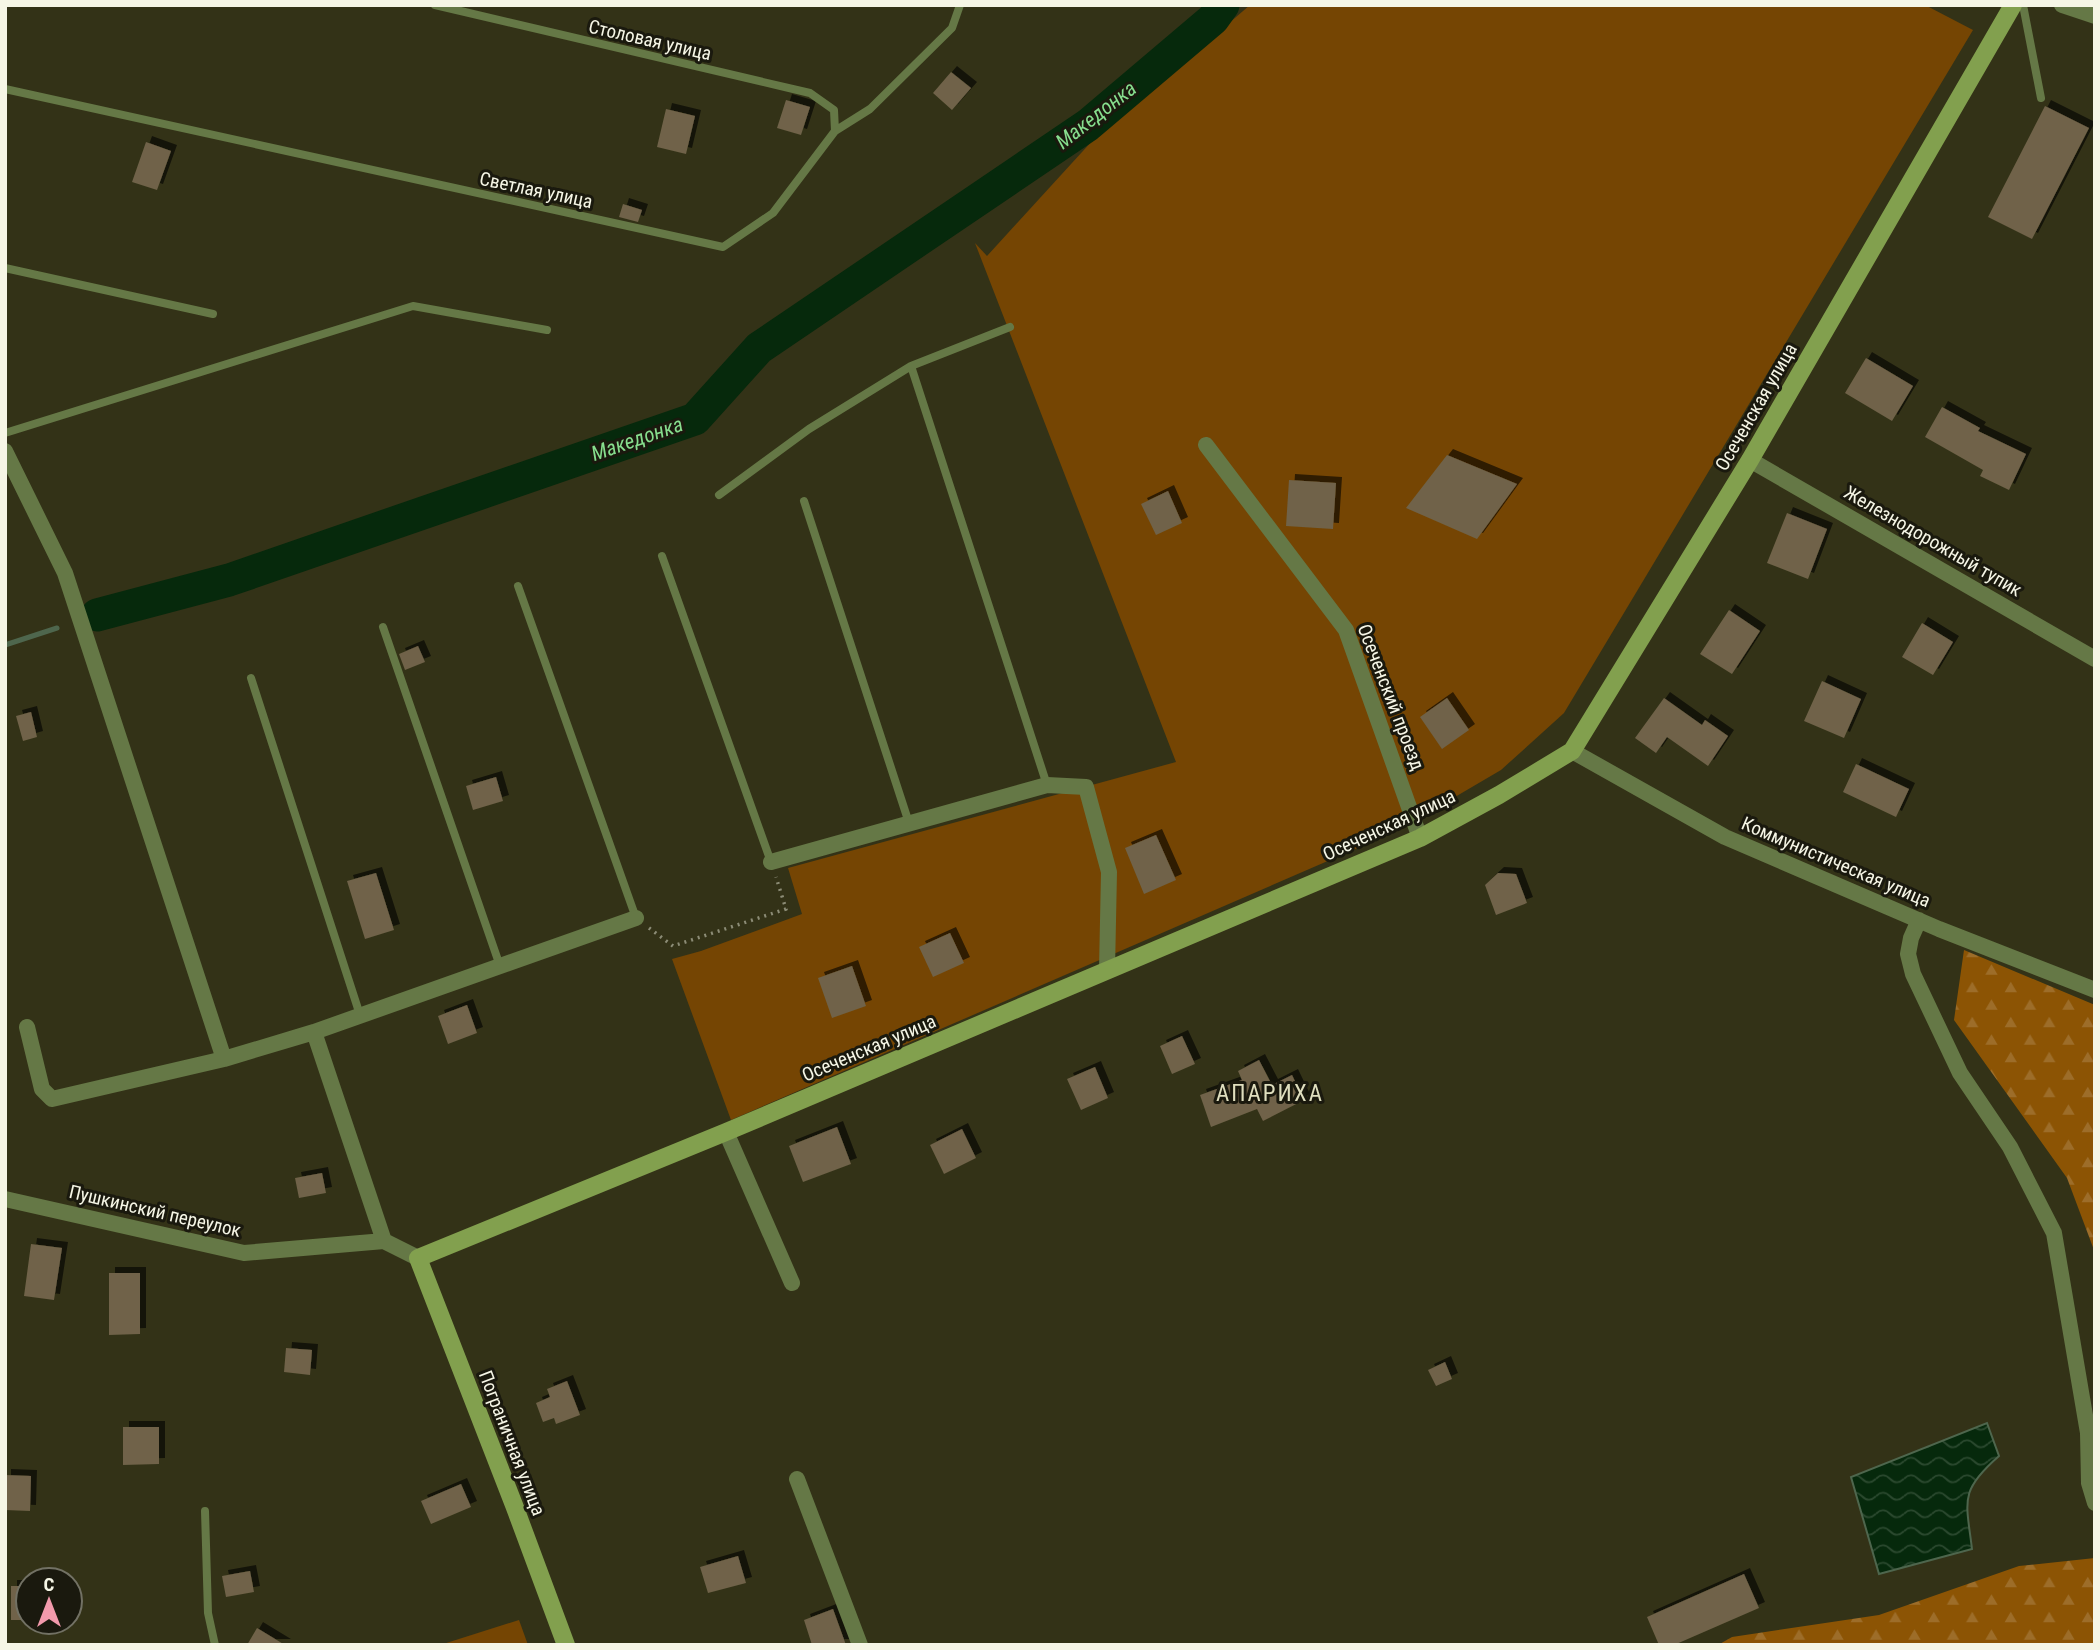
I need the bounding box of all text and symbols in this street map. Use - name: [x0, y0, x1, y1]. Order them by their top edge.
- street label: Столовая улица: [586, 15, 714, 65]
- water label: Македонка: [1051, 76, 1141, 154]
- street label: Светлая улица: [477, 167, 595, 213]
- street label: Осеченская улица: [1710, 339, 1802, 475]
- water label: Македонка: [588, 412, 686, 466]
- street label: Железнодорожный тупик: [1840, 481, 2026, 601]
- street label: Осеченский проезд: [1353, 621, 1429, 773]
- street label: Осеченская улица: [1319, 784, 1459, 866]
- street label: Коммунистическая улица: [1738, 812, 1934, 912]
- street label: Осеченская улица: [799, 1009, 939, 1087]
- district label: АПАРИХА: [1216, 1080, 1324, 1107]
- street label: Пушкинский переулок: [67, 1180, 243, 1242]
- street label: Пограничная улица: [474, 1367, 550, 1519]
- north arrow: [14, 1566, 84, 1636]
- text: С: [44, 1573, 55, 1596]

